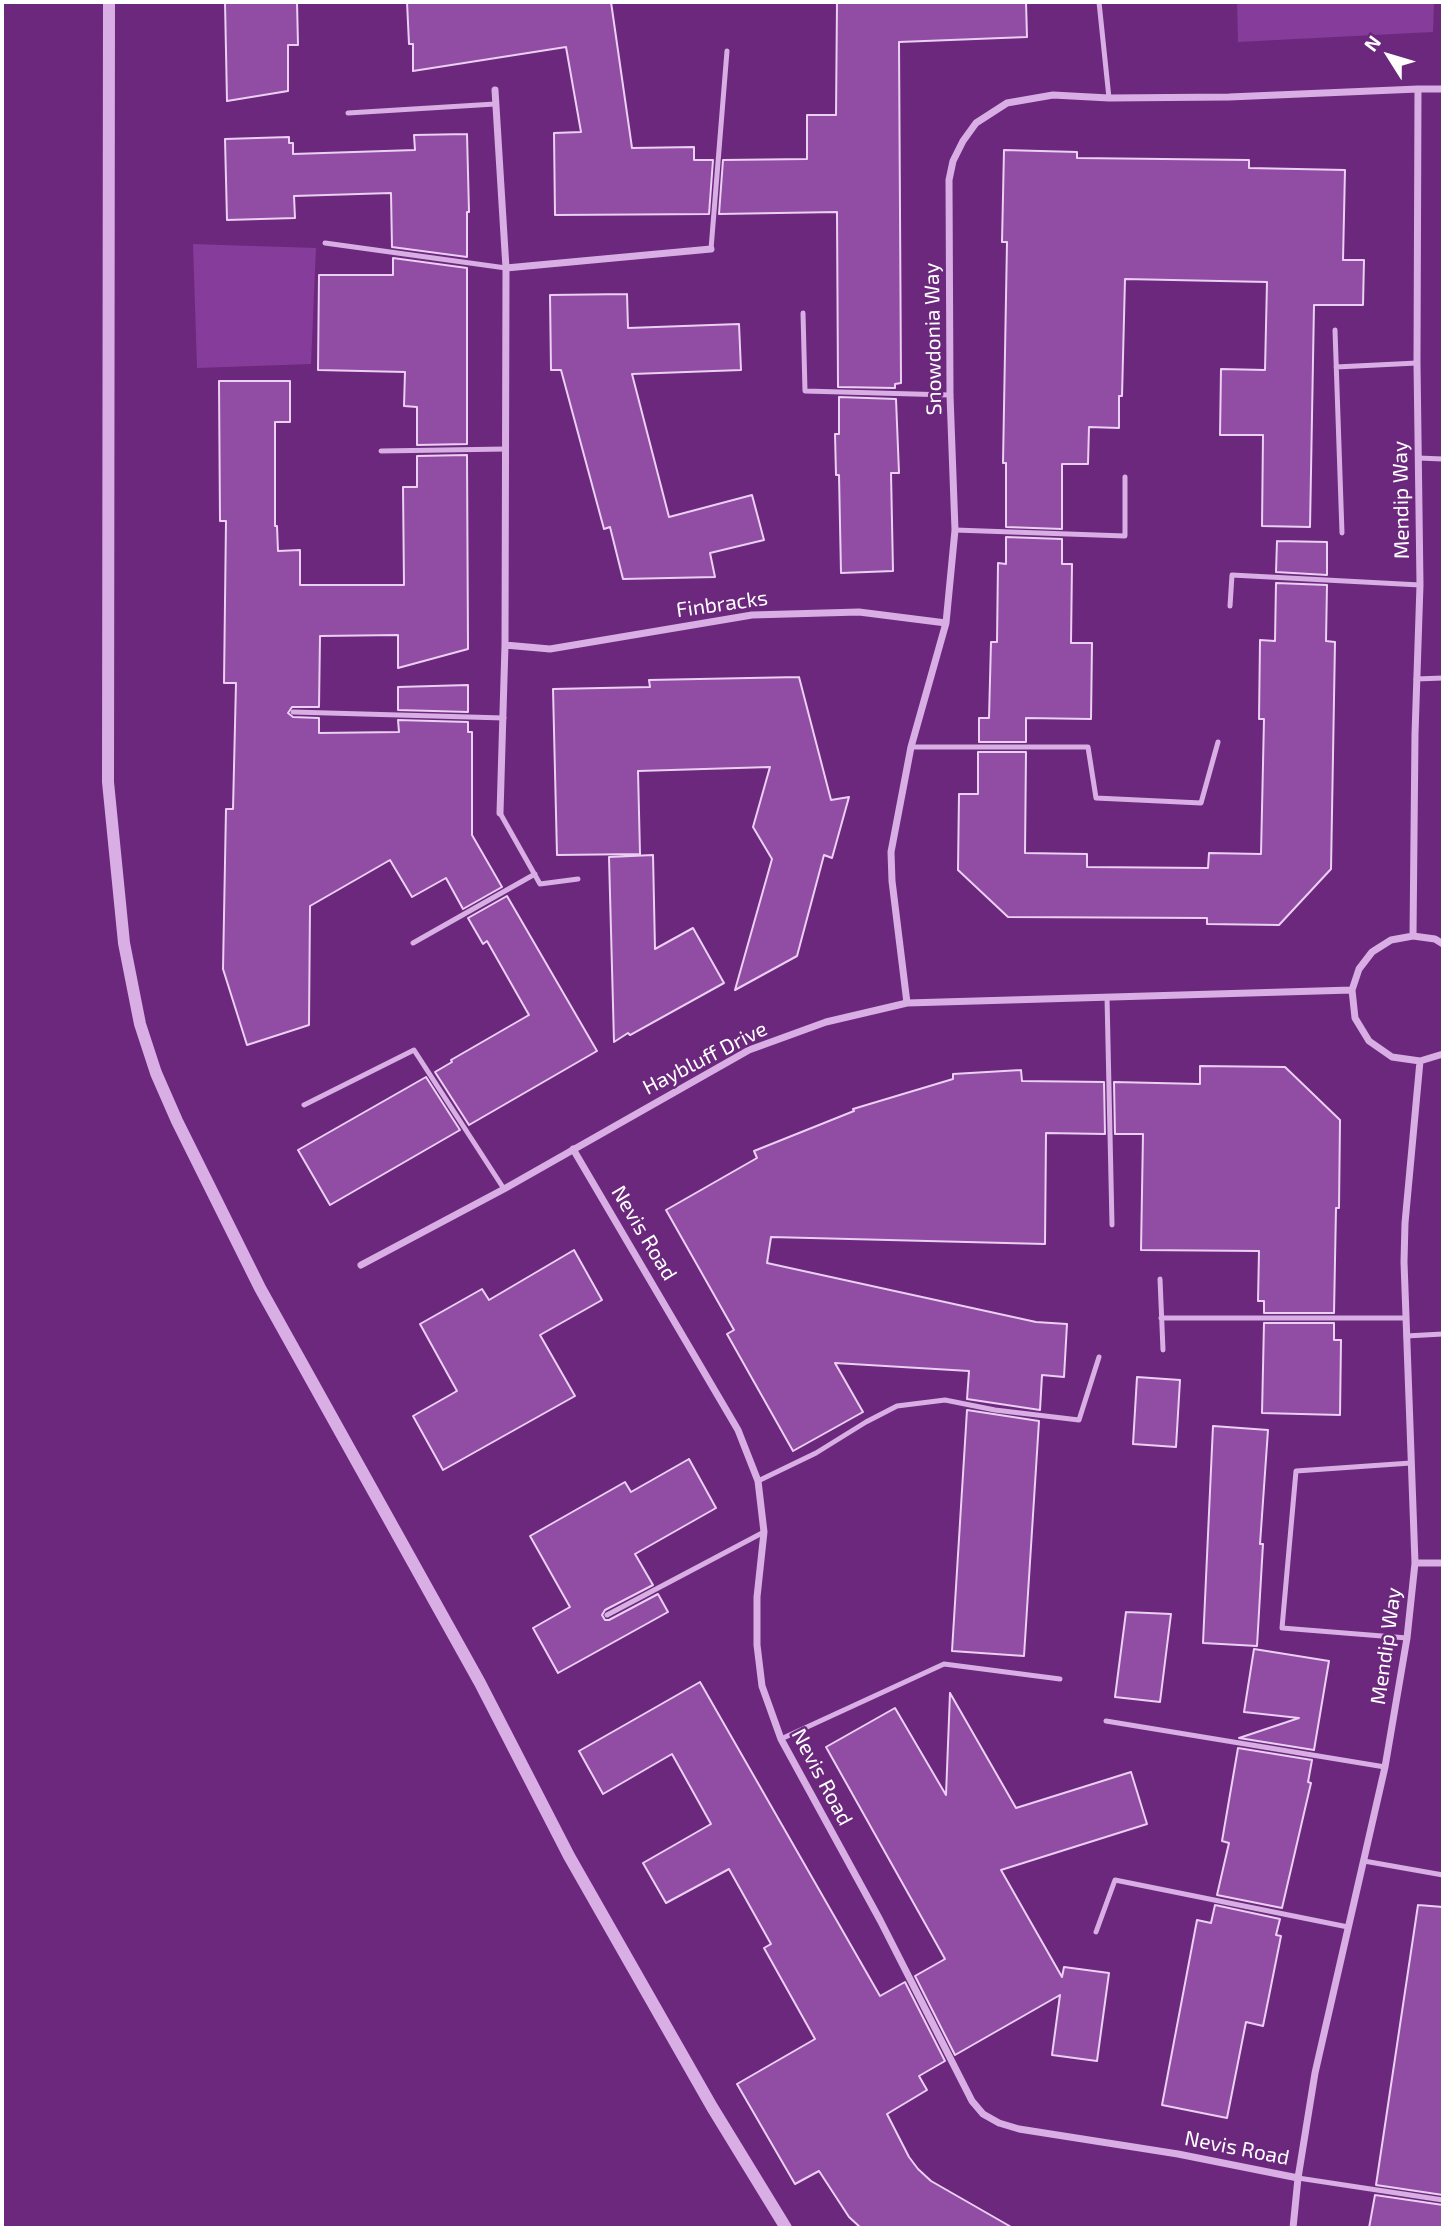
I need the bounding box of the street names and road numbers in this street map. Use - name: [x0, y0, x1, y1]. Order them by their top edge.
- street label: Snowdonia Way: [919, 262, 947, 416]
- street label: Mendip Way: [1387, 441, 1415, 559]
- street label: Finbracks: [675, 585, 769, 623]
- street label: Haybluff Drive: [639, 1016, 771, 1100]
- street label: Nevis Road: [606, 1181, 682, 1285]
- street label: Mendip Way: [1365, 1586, 1407, 1706]
- street label: Nevis Road: [786, 1724, 858, 1830]
- street label: Nevis Road: [1183, 2126, 1291, 2170]

